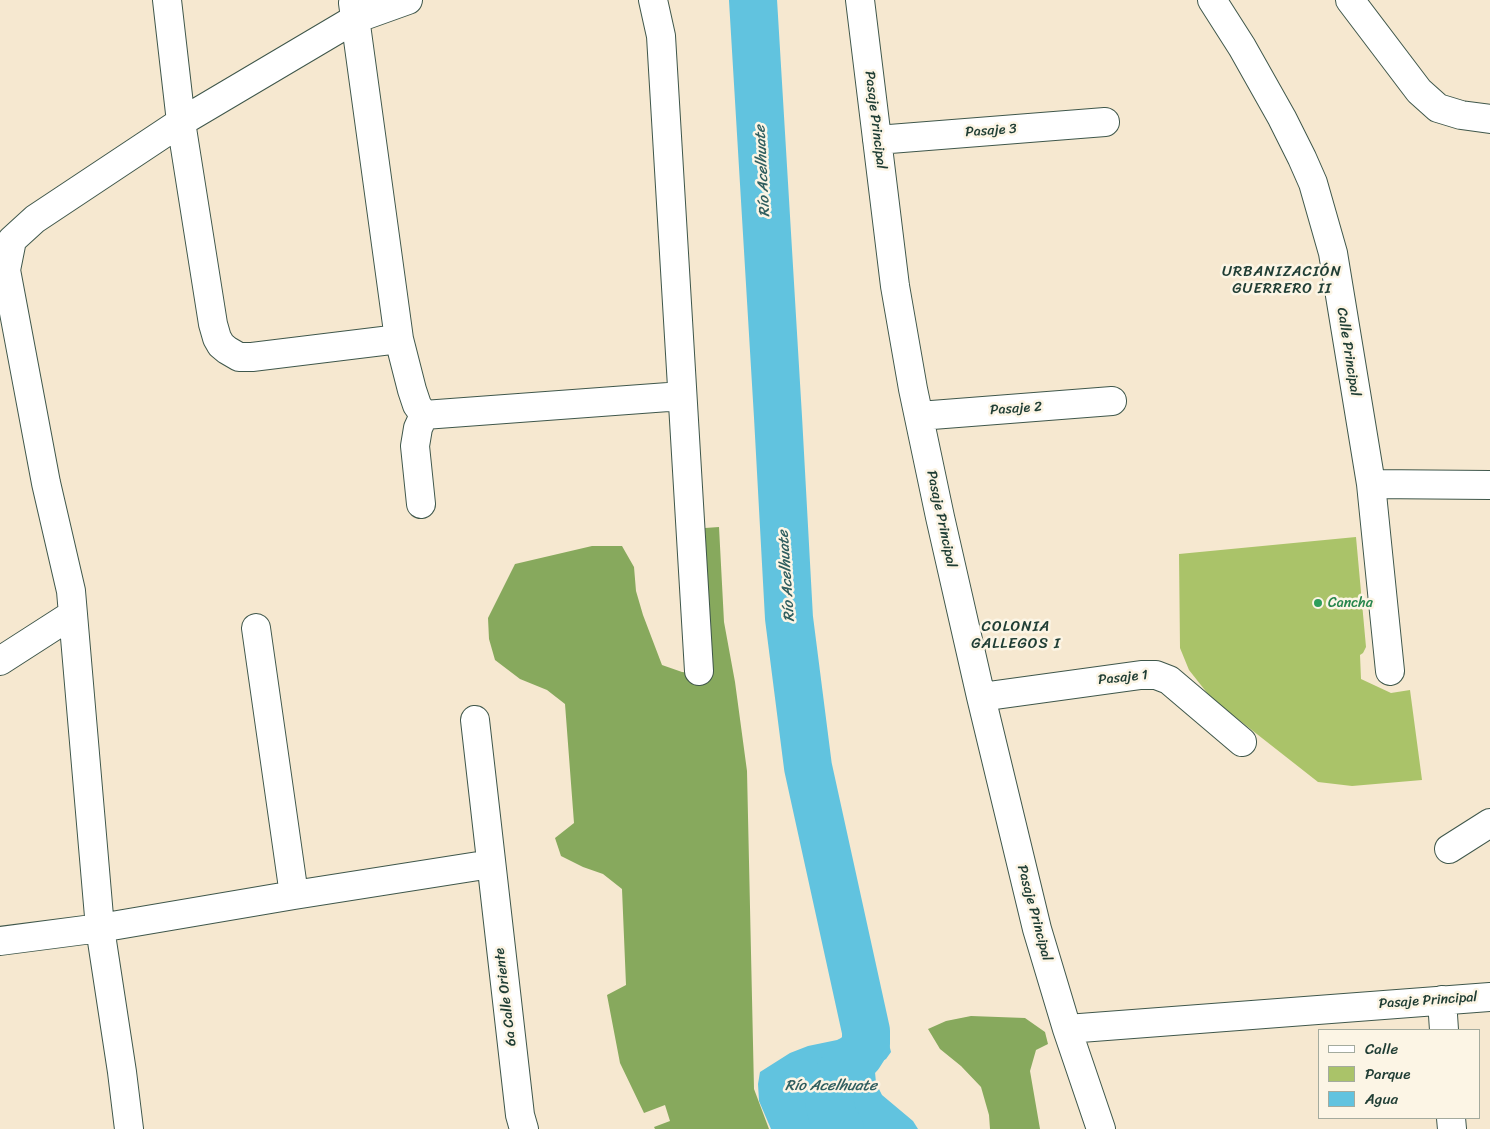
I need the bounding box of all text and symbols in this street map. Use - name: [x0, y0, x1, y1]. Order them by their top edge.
- street label: Pasaje Principal: [861, 70, 889, 170]
- street label: Pasaje 3: [965, 121, 1017, 141]
- water label: Río Acelhuate: [752, 125, 774, 217]
- district label: URBANIZACIÓN GUERRERO II: [1222, 263, 1342, 298]
- street label: Calle Principal: [1333, 306, 1363, 398]
- street label: Pasaje 2: [989, 399, 1043, 419]
- street label: Pasaje Principal: [923, 469, 959, 569]
- water label: Río Acelhuate: [775, 530, 799, 622]
- place label: Cancha: [1328, 595, 1373, 611]
- marker: Cancha: [1312, 597, 1324, 609]
- district label: COLONIA GALLEGOS I: [970, 618, 1062, 653]
- street label: Pasaje 1: [1097, 667, 1149, 689]
- street label: Pasaje Principal: [1013, 863, 1055, 963]
- street label: 6a Calle Oriente: [492, 947, 520, 1047]
- street label: Pasaje Principal: [1378, 989, 1478, 1013]
- legend: [1318, 1029, 1480, 1119]
- text: Calle: [1365, 1036, 1398, 1062]
- text: Parque: [1365, 1061, 1410, 1087]
- water label: Río Acelhuate: [785, 1077, 877, 1095]
- text: Agua: [1365, 1086, 1398, 1112]

